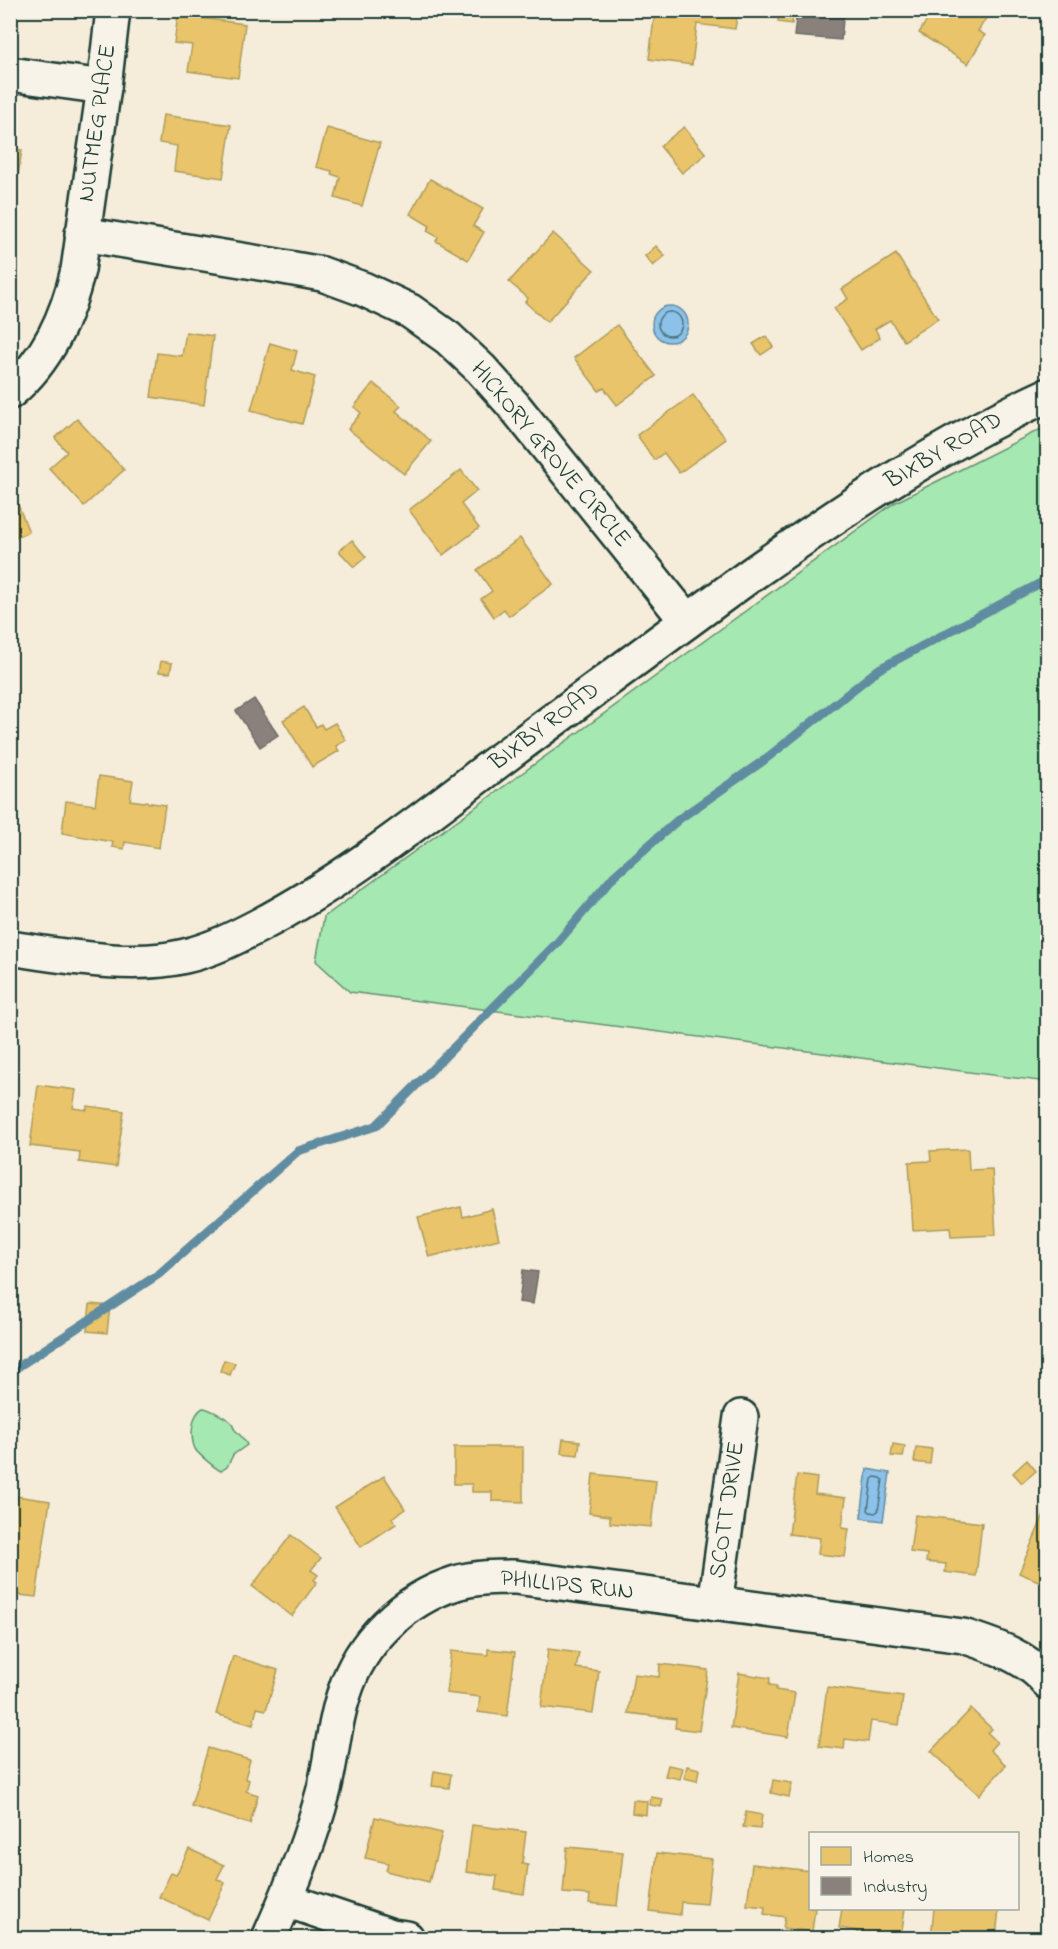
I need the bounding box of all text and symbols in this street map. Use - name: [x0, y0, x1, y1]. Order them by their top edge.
- street label: NUTMEG PLACE: [70, 42, 126, 204]
- street label: HICKORY GROVE CIRCLE: [461, 354, 639, 556]
- street label: BIXBY ROAD: [878, 403, 1009, 499]
- street label: BIXBY ROAD: [482, 674, 608, 781]
- street label: SCOTT DRIVE: [701, 1439, 755, 1581]
- street label: PHILLIPS RUN: [499, 1562, 635, 1610]
- legend: [809, 1832, 1019, 1910]
- text: Homes: [863, 1845, 914, 1871]
- text: Industry: [863, 1875, 927, 1901]

